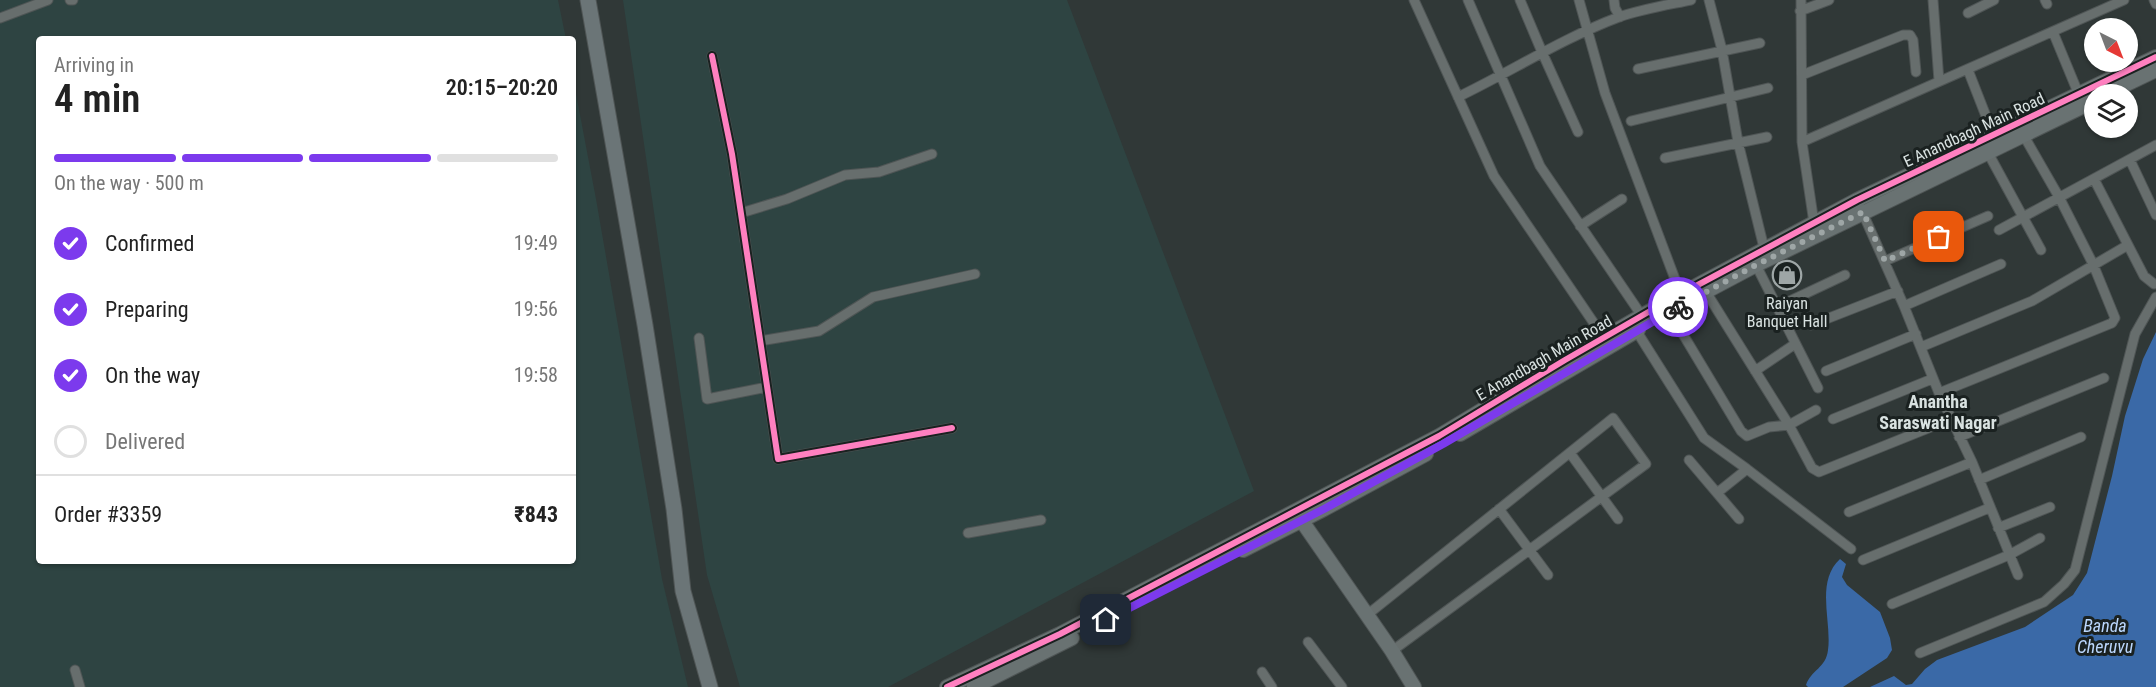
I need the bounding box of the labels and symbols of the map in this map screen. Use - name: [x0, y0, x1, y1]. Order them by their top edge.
- north arrow: [2084, 18, 2138, 72]
- street label: E Anandbagh Main Road: [1900, 89, 2048, 171]
- pin: [1913, 211, 1964, 262]
- shop icon: Raiyan Banquet Hall: [1771, 259, 1803, 291]
- courier: [1648, 277, 1708, 337]
- place label: Raiyan Banquet Hall: [1747, 294, 1827, 331]
- street label: E Anandbagh Main Road: [1473, 311, 1615, 405]
- district label: Anantha Saraswati Nagar: [1879, 391, 1997, 433]
- pin: [1080, 594, 1131, 645]
- water label: Banda Cheruvu: [2077, 615, 2134, 657]

